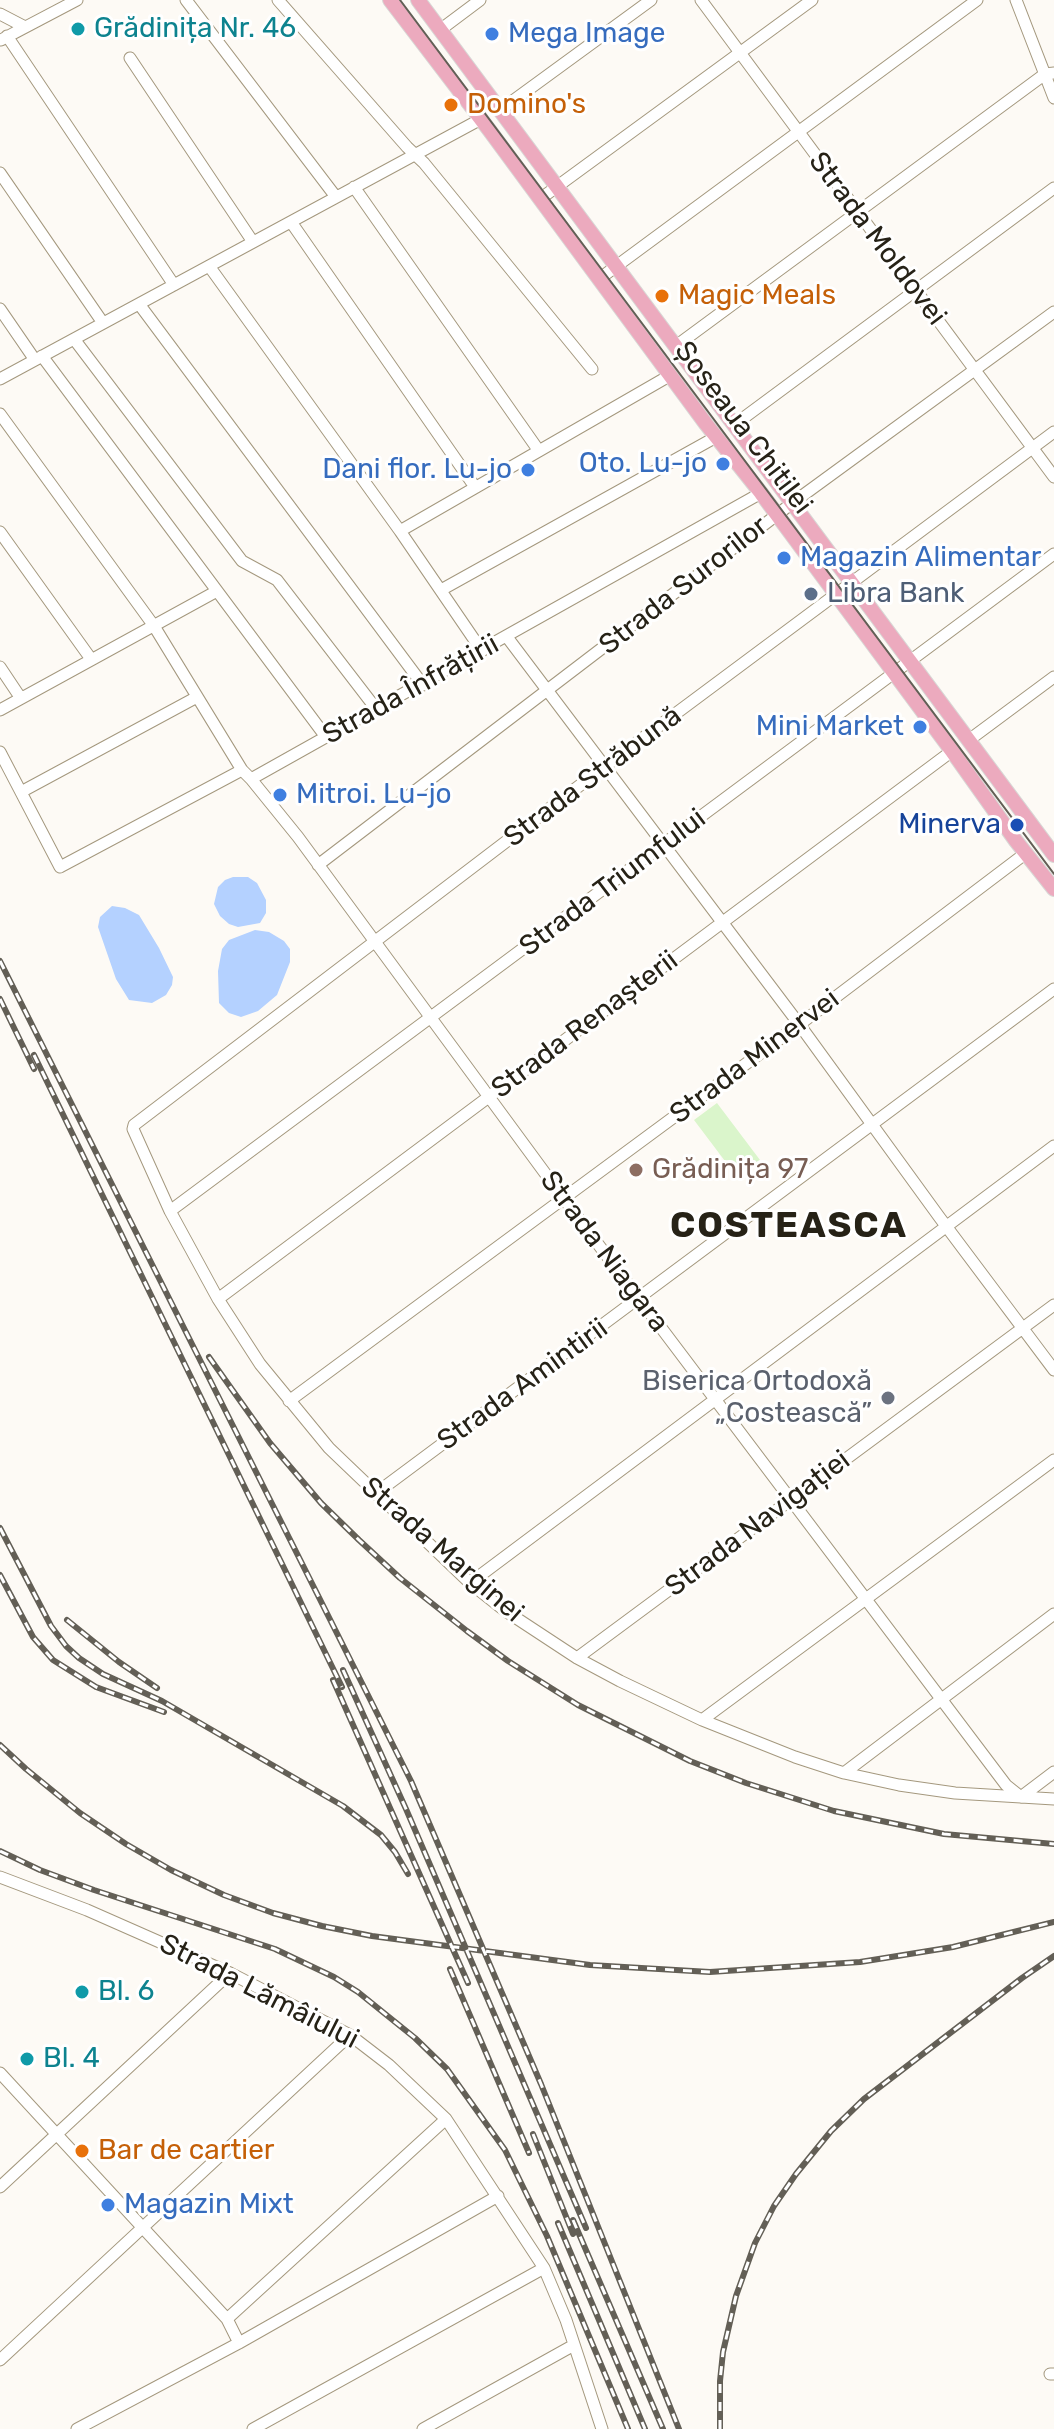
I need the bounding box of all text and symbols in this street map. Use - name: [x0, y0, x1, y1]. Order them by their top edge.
- place label: Grădinița Nr. 46: [94, 12, 296, 46]
- place label: Mega Image: [508, 17, 665, 51]
- marker: Grădinița Nr. 46: [69, 20, 87, 38]
- marker: Mega Image: [483, 25, 501, 43]
- place label: Domino's: [467, 88, 586, 122]
- marker: Domino's: [442, 96, 460, 114]
- street label: Strada Moldovei: [801, 146, 953, 332]
- place label: Magic Meals: [678, 279, 836, 313]
- marker: Magic Meals: [653, 287, 671, 305]
- street label: Șoseaua Chitilei: [667, 335, 819, 521]
- place label: Oto. Lu-jo: [579, 447, 707, 481]
- place label: Dani flor. Lu-jo: [322, 453, 512, 487]
- marker: Oto. Lu-jo: [714, 455, 732, 473]
- marker: Dani flor. Lu-jo: [519, 461, 537, 479]
- street label: Strada Surorilor: [593, 510, 775, 662]
- place label: Magazin Alimentar: [800, 541, 1041, 575]
- marker: Magazin Alimentar: [775, 549, 793, 567]
- place label: Libra Bank: [827, 577, 965, 611]
- marker: Libra Bank: [802, 585, 820, 603]
- street label: Strada Înfrățirii: [317, 628, 505, 752]
- street label: Strada Străbună: [498, 699, 688, 855]
- place label: Mini Market: [756, 710, 904, 744]
- marker: Mini Market: [911, 718, 929, 736]
- place label: Mitroi. Lu-jo: [296, 778, 452, 812]
- marker: Mitroi. Lu-jo: [271, 786, 289, 804]
- street label: Strada Triumfului: [513, 802, 713, 964]
- place label: Minerva: [898, 808, 1001, 842]
- marker: Minerva: [1008, 816, 1026, 834]
- street label: Strada Renașterii: [485, 944, 685, 1106]
- street label: Strada Minervei: [664, 983, 846, 1131]
- place label: Grădinița 97: [652, 1153, 808, 1187]
- marker: Grădinița 97: [627, 1161, 645, 1179]
- street label: Strada Niagara: [533, 1165, 675, 1339]
- district label: COSTEASCA: [670, 1205, 908, 1249]
- street label: Strada Amintirii: [431, 1312, 615, 1458]
- place label: Biserica Ortodoxă „Costească”: [642, 1365, 872, 1431]
- marker: Biserica Ortodoxă „Costească”: [879, 1389, 897, 1407]
- street label: Strada Navigației: [659, 1444, 857, 1604]
- street label: Strada Marginei: [354, 1470, 530, 1630]
- street label: Strada Lămâiului: [154, 1927, 364, 2057]
- place label: Bl. 6: [98, 1975, 154, 2009]
- marker: Bl. 6: [73, 1983, 91, 2001]
- place label: Bl. 4: [43, 2042, 100, 2076]
- marker: Bl. 4: [18, 2050, 36, 2068]
- place label: Bar de cartier: [98, 2134, 274, 2168]
- marker: Bar de cartier: [73, 2142, 91, 2160]
- place label: Magazin Mixt: [124, 2188, 294, 2222]
- marker: Magazin Mixt: [99, 2196, 117, 2214]

